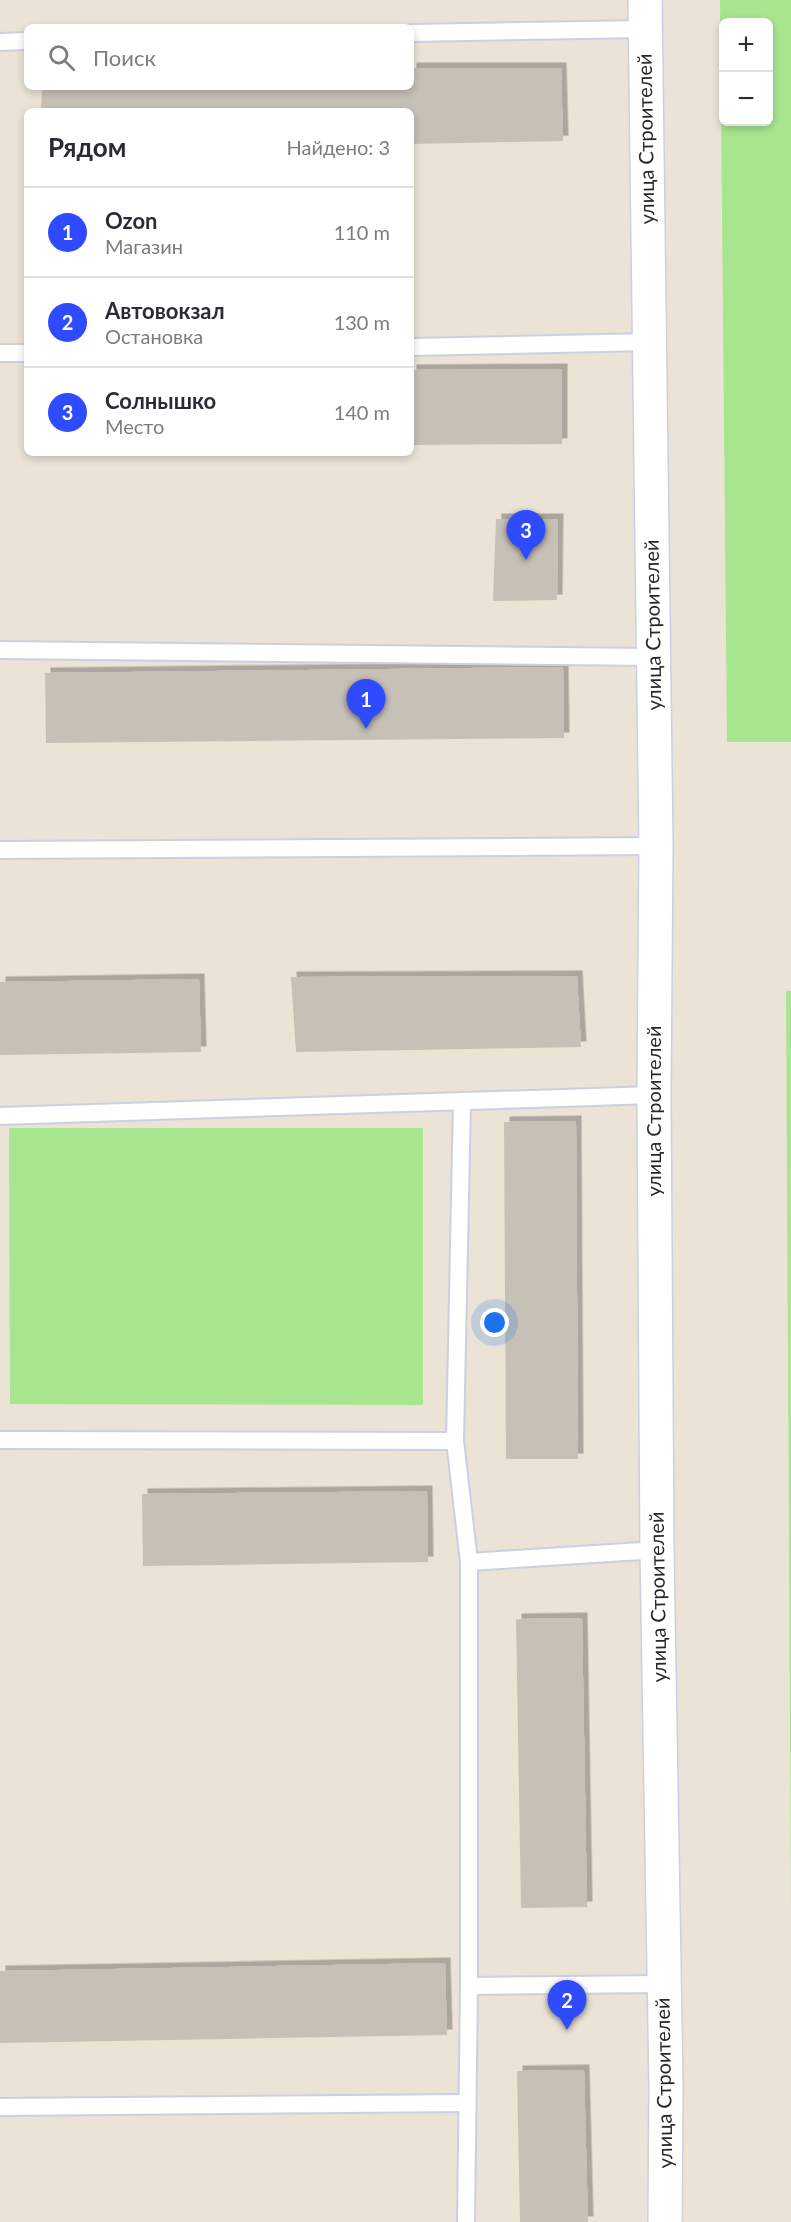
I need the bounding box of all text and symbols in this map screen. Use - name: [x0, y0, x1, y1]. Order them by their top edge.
- map controls: [719, 18, 773, 126]
- button: +: [719, 18, 773, 72]
- search box: [24, 24, 414, 90]
- icon: search: [45, 41, 78, 74]
- text: Поиск: [93, 44, 156, 71]
- street label: улица Строителей: [632, 53, 658, 225]
- button: −: [719, 72, 773, 126]
- text: Рядом: [48, 131, 126, 163]
- text: Найдено: 3: [287, 135, 390, 159]
- text: Ozon: [105, 207, 158, 234]
- text: 1: [62, 220, 73, 244]
- text: 110 m: [334, 220, 390, 244]
- text: Магазин: [105, 234, 183, 258]
- text: Автовокзал: [105, 297, 225, 324]
- text: 2: [62, 310, 73, 334]
- text: 130 m: [334, 310, 390, 334]
- text: Остановка: [105, 324, 203, 348]
- text: Солнышко: [105, 387, 216, 414]
- text: 3: [62, 400, 73, 424]
- text: 140 m: [334, 400, 390, 424]
- text: Место: [105, 414, 164, 438]
- pin: 3: [506, 510, 546, 560]
- street label: улица Строителей: [639, 539, 665, 711]
- pin: 1: [346, 680, 386, 729]
- street label: улица Строителей: [641, 1026, 665, 1196]
- your location: [480, 1308, 509, 1337]
- street label: улица Строителей: [644, 1511, 670, 1683]
- pin: 2: [548, 1980, 586, 2030]
- street label: улица Строителей: [650, 1997, 676, 2169]

